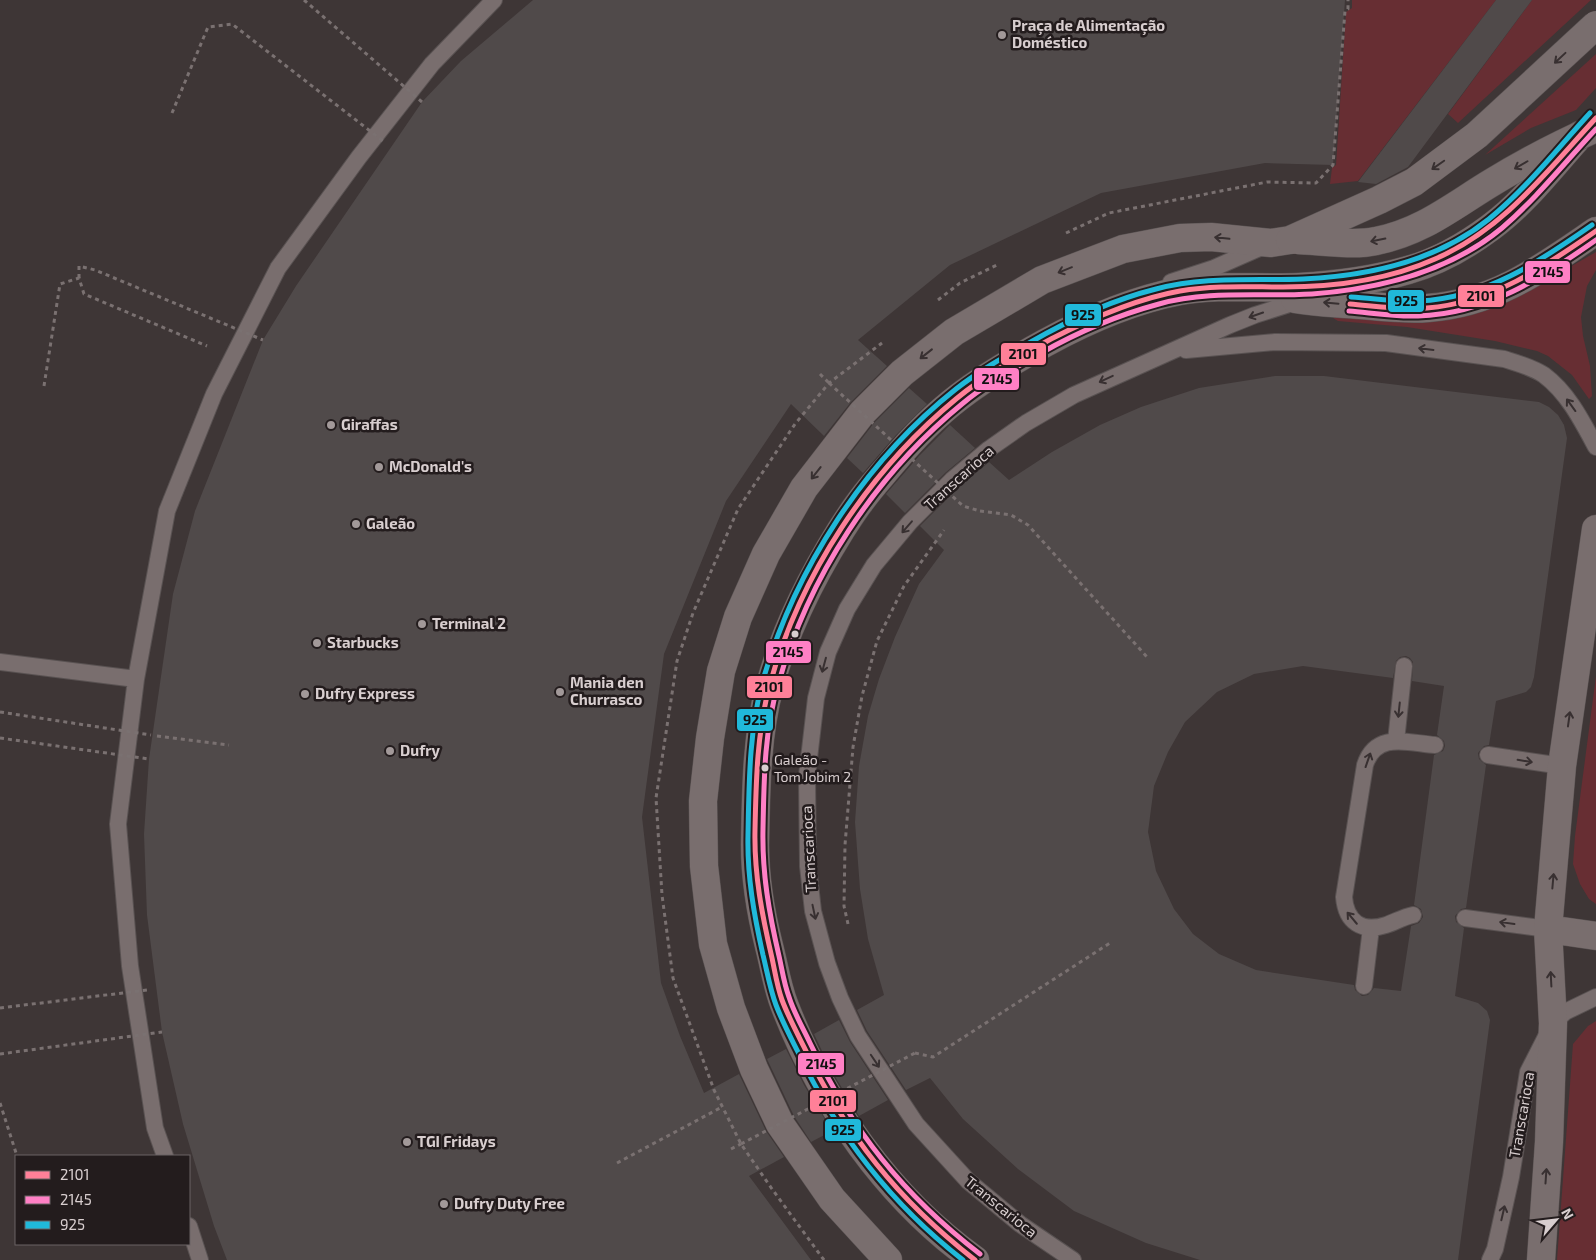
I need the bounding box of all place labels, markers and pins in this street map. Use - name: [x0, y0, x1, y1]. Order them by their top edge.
- place label: Praça de Alimentação Doméstico: [1012, 16, 1165, 51]
- marker: Praça de Alimentação Doméstico: [996, 29, 1008, 41]
- place label: Giraffas: [341, 415, 398, 433]
- marker: Giraffas: [325, 419, 337, 431]
- place label: McDonald's: [389, 457, 472, 475]
- marker: McDonald's: [373, 461, 385, 473]
- place label: Galeão: [366, 514, 415, 532]
- marker: Galeão: [350, 518, 362, 530]
- place label: Terminal 2: [432, 614, 506, 632]
- marker: Terminal 2: [416, 618, 428, 630]
- unlabelled marker: [790, 629, 800, 639]
- place label: Starbucks: [327, 633, 399, 651]
- marker: Starbucks: [311, 637, 323, 649]
- place label: Mania den Churrasco: [570, 673, 644, 708]
- place label: Dufry Express: [315, 684, 415, 703]
- marker: Mania den Churrasco: [554, 686, 566, 698]
- marker: Dufry Express: [299, 688, 311, 700]
- place label: Dufry: [400, 741, 441, 760]
- marker: Dufry: [384, 745, 396, 757]
- place label: Galeão - Tom Jobim 2: [774, 751, 851, 785]
- marker: Galeão - Tom Jobim 2: [760, 763, 770, 773]
- place label: TGI Fridays: [417, 1132, 496, 1151]
- marker: TGI Fridays: [401, 1136, 413, 1148]
- place label: Dufry Duty Free: [454, 1194, 565, 1213]
- marker: Dufry Duty Free: [438, 1198, 450, 1210]

